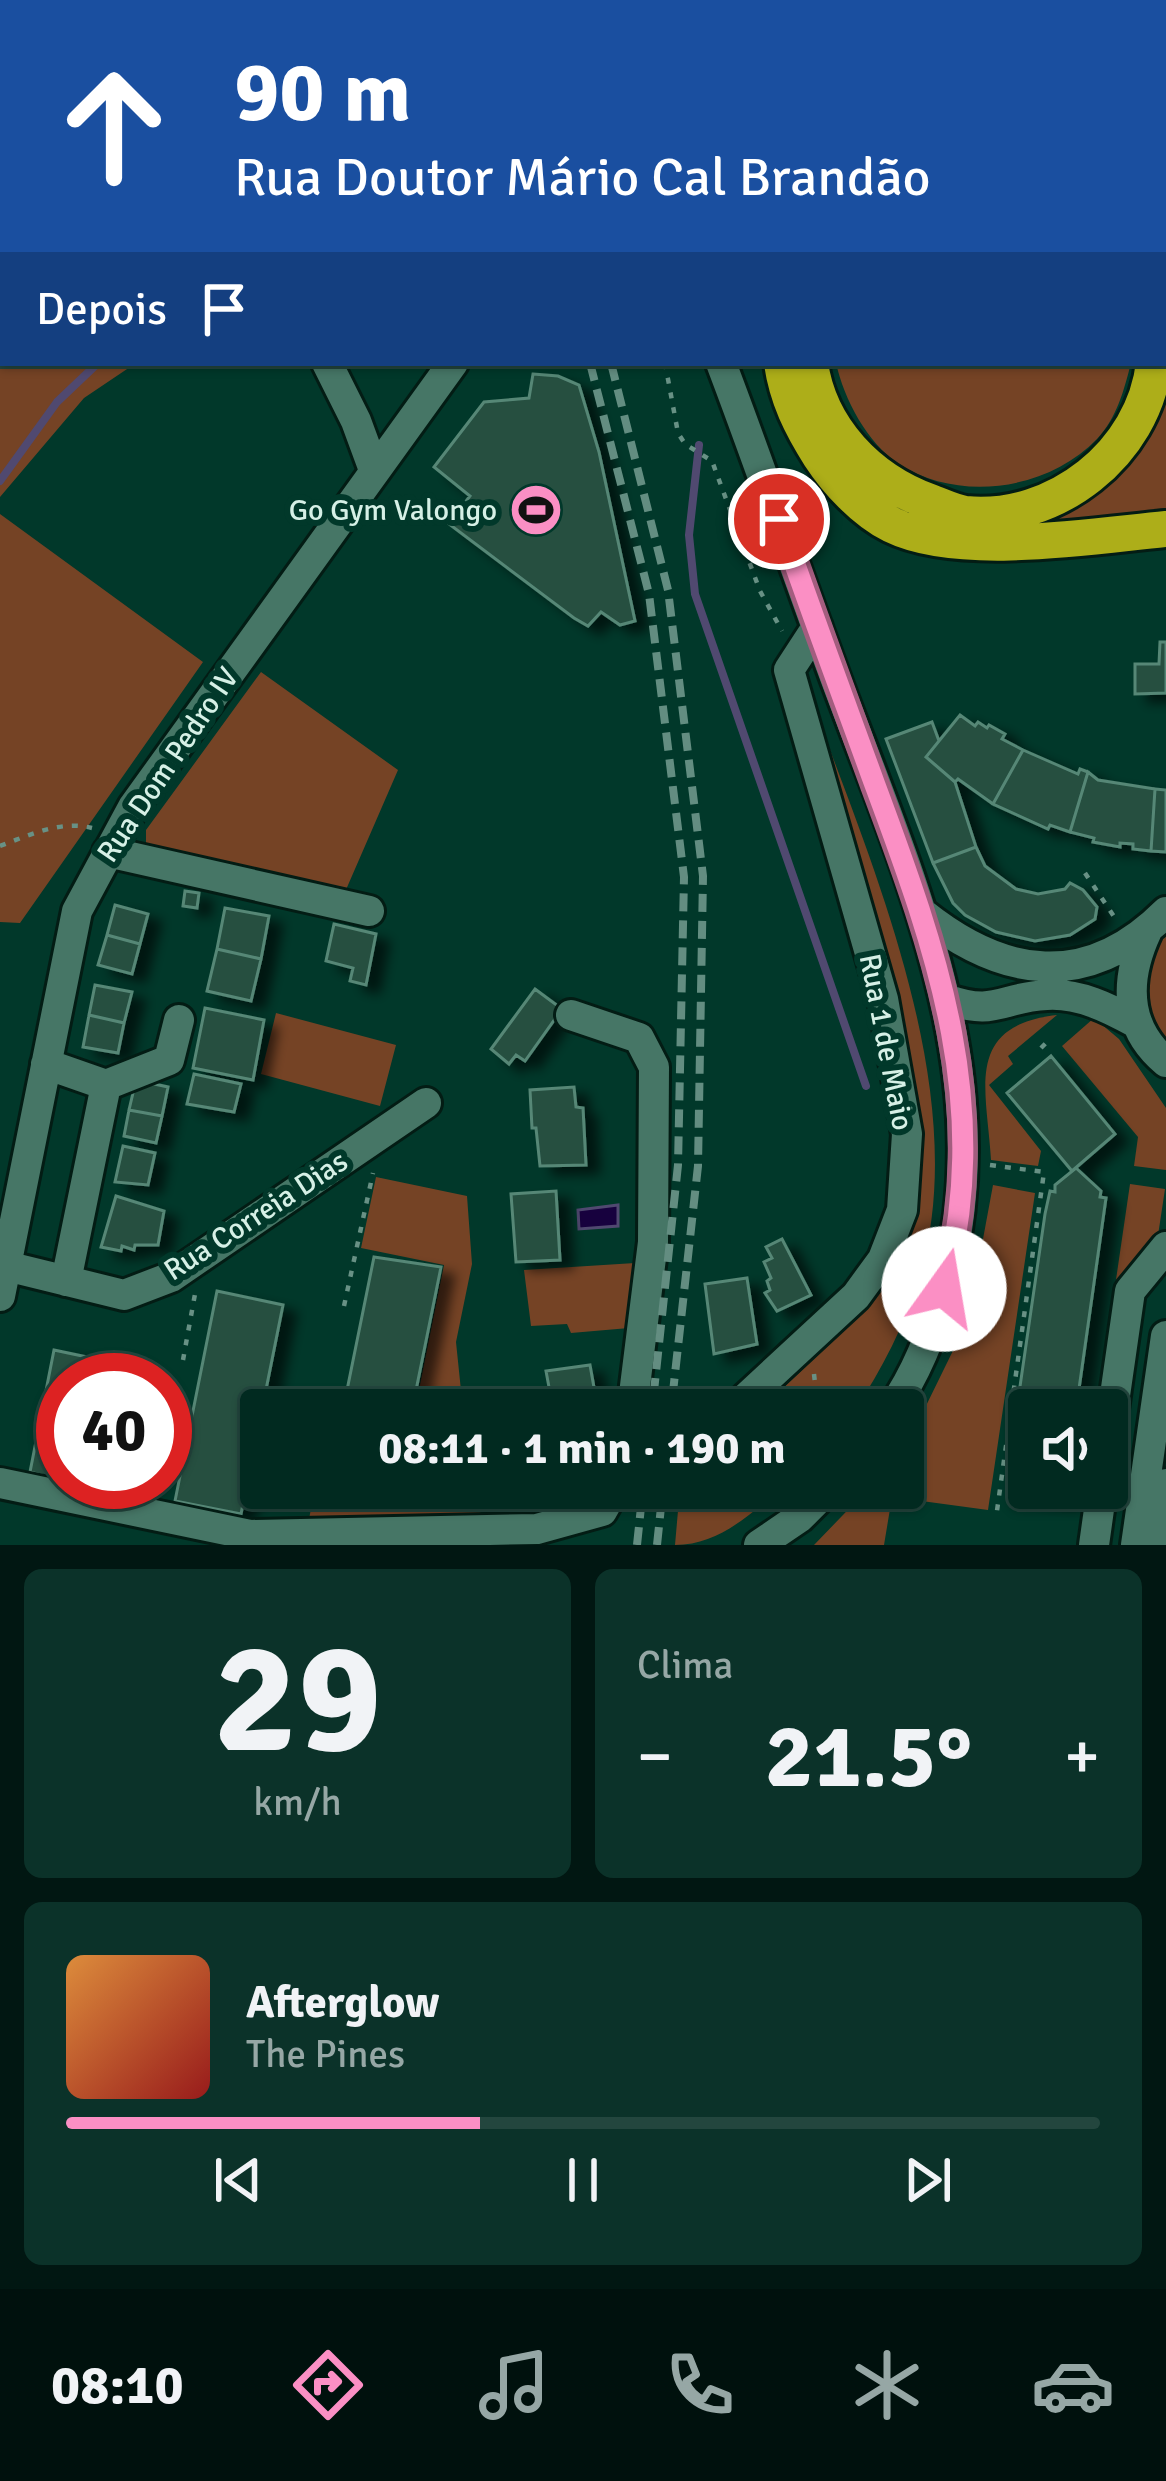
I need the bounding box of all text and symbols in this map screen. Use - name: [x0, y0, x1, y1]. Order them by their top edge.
- text: 90 m: [234, 41, 411, 145]
- icon: ahead: [36, 48, 192, 204]
- text: Rua Doutor Mário Cal Brandão: [234, 144, 931, 211]
- icon: arrive: [191, 276, 257, 342]
- text: Depois: [36, 282, 167, 337]
- pin: [728, 468, 830, 570]
- sports icon: Go Gym Valongo: [508, 482, 564, 538]
- icon: arrive: [746, 486, 812, 552]
- place label: Go Gym Valongo: [289, 492, 497, 529]
- street label: Rua Dom Pedro IV: [89, 661, 247, 869]
- street label: Rua 1 de Maio: [851, 951, 921, 1133]
- street label: Rua Correia Dias: [157, 1143, 355, 1289]
- position arrow: [881, 1226, 1007, 1352]
- speed limit sign: 40: [36, 1353, 192, 1509]
- map controls: [1008, 1389, 1128, 1509]
- button: sound: [1008, 1389, 1128, 1509]
- text: 08:11 · 1 min · 190 m: [378, 1421, 786, 1476]
- text: 29: [213, 1603, 382, 1796]
- text: Clima: [637, 1641, 733, 1689]
- text: 21.5°: [765, 1701, 972, 1812]
- text: −: [637, 1716, 673, 1797]
- text: +: [1064, 1716, 1100, 1797]
- text: km/h: [253, 1778, 342, 1826]
- text: Afterglow: [246, 1975, 439, 2030]
- text: The Pines: [246, 2030, 405, 2078]
- icon: previous: [205, 2147, 271, 2213]
- icon: pause: [550, 2147, 616, 2213]
- icon: next: [895, 2147, 961, 2213]
- icon: directions: [286, 2343, 370, 2427]
- icon: music: [472, 2343, 556, 2427]
- icon: phone: [658, 2343, 742, 2427]
- icon: climate: [845, 2343, 929, 2427]
- icon: car: [1031, 2343, 1115, 2427]
- text: 08:10: [51, 2352, 184, 2419]

